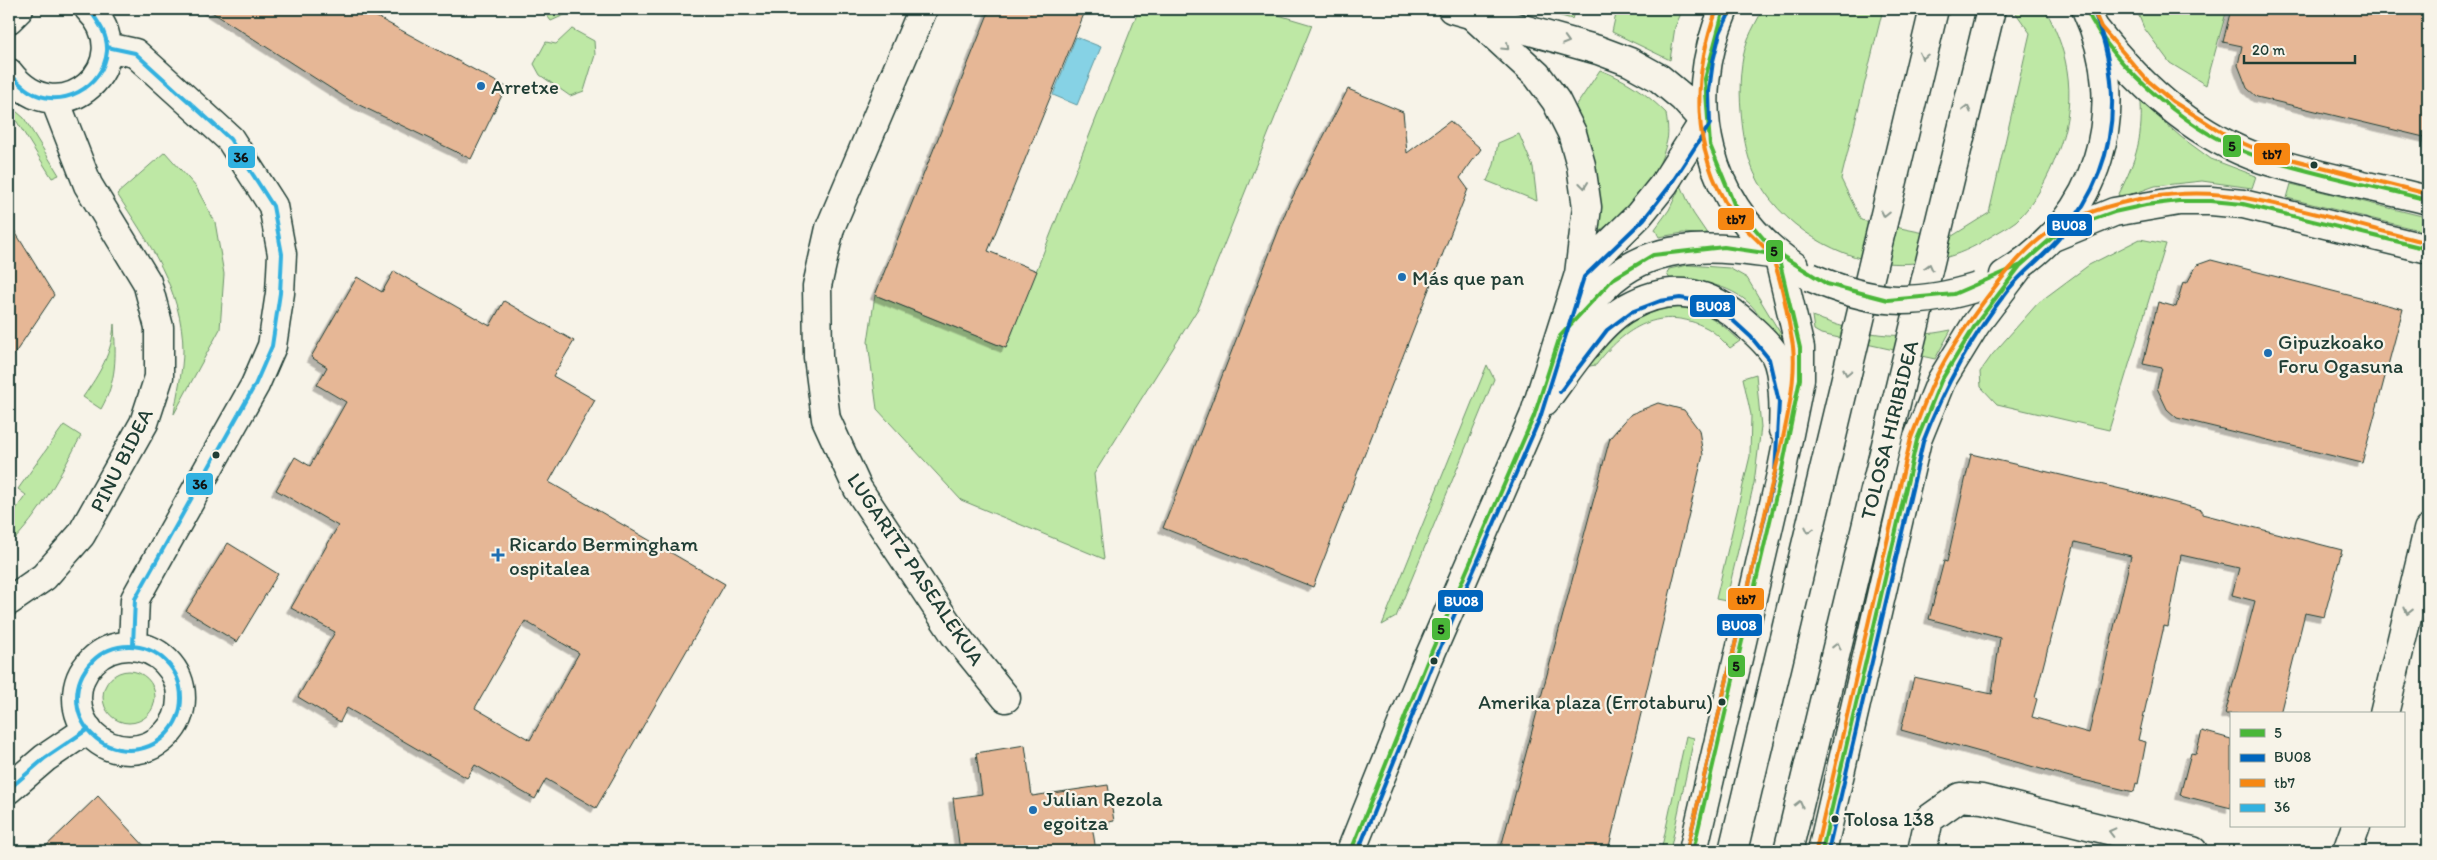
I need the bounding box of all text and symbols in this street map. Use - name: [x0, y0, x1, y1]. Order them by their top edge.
- scale bar: [2244, 32, 2356, 64]
- one-way arrow: [1561, 36, 1570, 46]
- one-way arrow: [1501, 41, 1510, 50]
- text: 20 m: [2252, 41, 2286, 59]
- one-way arrow: [1918, 52, 1929, 61]
- place label: Arretxe: [491, 74, 559, 99]
- marker: Arretxe: [475, 80, 487, 92]
- one-way arrow: [1961, 104, 1972, 113]
- line badge: 5: [2222, 134, 2242, 158]
- text: 5: [2228, 138, 2236, 155]
- line badge: tb7: [2253, 142, 2291, 166]
- line badge: 36: [227, 145, 256, 169]
- text: tb7: [2262, 146, 2282, 163]
- text: 36: [233, 149, 249, 166]
- unlabelled marker: [2309, 160, 2319, 170]
- one-way arrow: [1578, 181, 1589, 189]
- line badge: tb7: [1717, 207, 1755, 231]
- one-way arrow: [1880, 210, 1891, 219]
- text: tb7: [1726, 211, 1746, 228]
- line badge: BU08: [2046, 213, 2093, 237]
- text: BU08: [2052, 217, 2087, 234]
- line badge: 5: [1765, 239, 1784, 263]
- text: 5: [1770, 243, 1778, 260]
- one-way arrow: [1923, 263, 1933, 271]
- place label: Más que pan: [1412, 265, 1525, 290]
- marker: Más que pan: [1396, 271, 1408, 283]
- line badge: BU08: [1689, 294, 1736, 318]
- text: BU08: [1696, 298, 1731, 315]
- place label: Gipuzkoako Foru Ogasuna: [2278, 329, 2403, 378]
- street label: TOLOSA HIRIBIDEA: [1855, 337, 1924, 522]
- marker: Gipuzkoako Foru Ogasuna: [2262, 347, 2274, 359]
- one-way arrow: [1842, 368, 1853, 377]
- street label: PINU BIDEA: [84, 403, 158, 516]
- unlabelled marker: [211, 450, 221, 460]
- street label: LUGARITZ PASEALEKUA: [842, 468, 990, 670]
- line badge: 36: [185, 472, 214, 496]
- text: 36: [192, 476, 208, 493]
- one-way arrow: [1805, 526, 1815, 534]
- place label: Ricardo Bermingham ospitalea: [509, 531, 698, 580]
- marker: Ricardo Bermingham ospitalea: [491, 548, 505, 562]
- line badge: tb7: [1727, 587, 1765, 611]
- line badge: BU08: [1437, 589, 1484, 613]
- text: tb7: [1736, 591, 1756, 608]
- text: BU08: [1444, 593, 1479, 610]
- one-way arrow: [2404, 606, 2414, 614]
- line badge: BU08: [1716, 613, 1763, 637]
- line badge: 5: [1431, 617, 1451, 641]
- text: BU08: [1722, 617, 1757, 634]
- text: 5: [1437, 621, 1445, 638]
- one-way arrow: [1831, 641, 1842, 650]
- line badge: 5: [1727, 654, 1746, 678]
- unlabelled marker: [1429, 656, 1439, 666]
- text: 5: [1732, 658, 1740, 675]
- place label: Amerika plaza (Errotaburu): [1478, 690, 1713, 714]
- marker: Amerika plaza (Errotaburu): [1717, 697, 1727, 707]
- legend: [2230, 712, 2404, 828]
- text: 5: [2274, 724, 2282, 742]
- text: BU08: [2274, 748, 2311, 766]
- text: tb7: [2274, 774, 2295, 792]
- place label: Julian Rezola egoitza: [1043, 786, 1163, 835]
- text: 36: [2274, 798, 2290, 816]
- one-way arrow: [1793, 799, 1804, 808]
- marker: Julian Rezola egoitza: [1027, 804, 1039, 816]
- place label: Tolosa 138: [1844, 807, 1934, 831]
- marker: Tolosa 138: [1830, 814, 1840, 824]
- one-way arrow: [2107, 827, 2116, 838]

